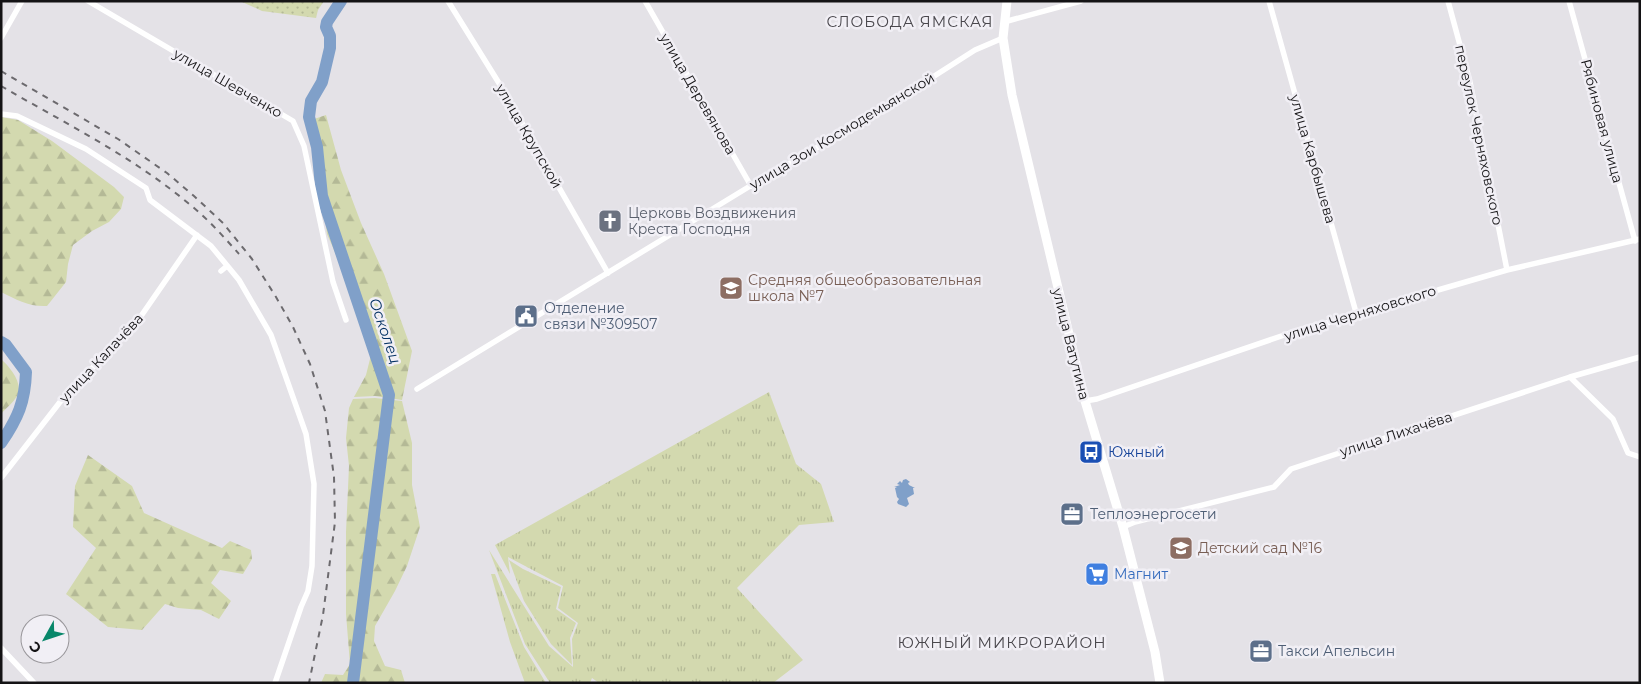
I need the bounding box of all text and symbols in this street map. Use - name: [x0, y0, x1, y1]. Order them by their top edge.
- district label: СЛОБОДА ЯМСКАЯ: [826, 12, 994, 31]
- street label: улица Деревянова: [655, 29, 740, 158]
- street label: переулок Черняховского: [1451, 43, 1507, 227]
- street label: улица Шевченко: [169, 44, 286, 122]
- street label: Рябиновая улица: [1577, 57, 1627, 185]
- street label: улица Зои Космодемьянской: [745, 68, 938, 194]
- street label: улица Крупской: [491, 80, 566, 192]
- street label: улица Карбышева: [1286, 91, 1340, 226]
- place label: Церковь Воздвижения Креста Господня: [628, 204, 796, 238]
- church icon: Церковь Воздвижения Креста Господня: [597, 208, 623, 234]
- place label: Средняя общеобразовательная школа №7: [748, 271, 982, 305]
- school or university icon: Средняя общеобразовательная школа №7: [718, 275, 744, 301]
- street label: улица Черняховского: [1281, 281, 1438, 345]
- street label: улица Ватутина: [1048, 285, 1094, 402]
- water label: Осколец: [365, 295, 406, 366]
- place label: Отделение связи №309507: [544, 299, 658, 333]
- public building icon: Отделение связи №309507: [513, 303, 539, 329]
- street label: улица Калачёва: [54, 309, 147, 407]
- street label: улица Лихачёва: [1337, 407, 1454, 461]
- bus stop icon: Южный: [1078, 439, 1104, 465]
- place label: Южный: [1108, 443, 1165, 461]
- office icon: Теплоэнергосети: [1059, 501, 1085, 527]
- place label: Теплоэнергосети: [1090, 505, 1217, 523]
- school or university icon: Детский сад №16: [1168, 535, 1194, 561]
- place label: Детский сад №16: [1198, 539, 1323, 557]
- supermarket icon: Магнит: [1084, 561, 1110, 587]
- place label: Магнит: [1114, 565, 1168, 583]
- north arrow: [20, 614, 70, 664]
- district label: ЮЖНЫЙ МИКРОРАЙОН: [897, 633, 1107, 652]
- text: С: [25, 638, 45, 657]
- office icon: Такси Апельсин: [1248, 638, 1274, 664]
- place label: Такси Апельсин: [1278, 642, 1395, 660]

